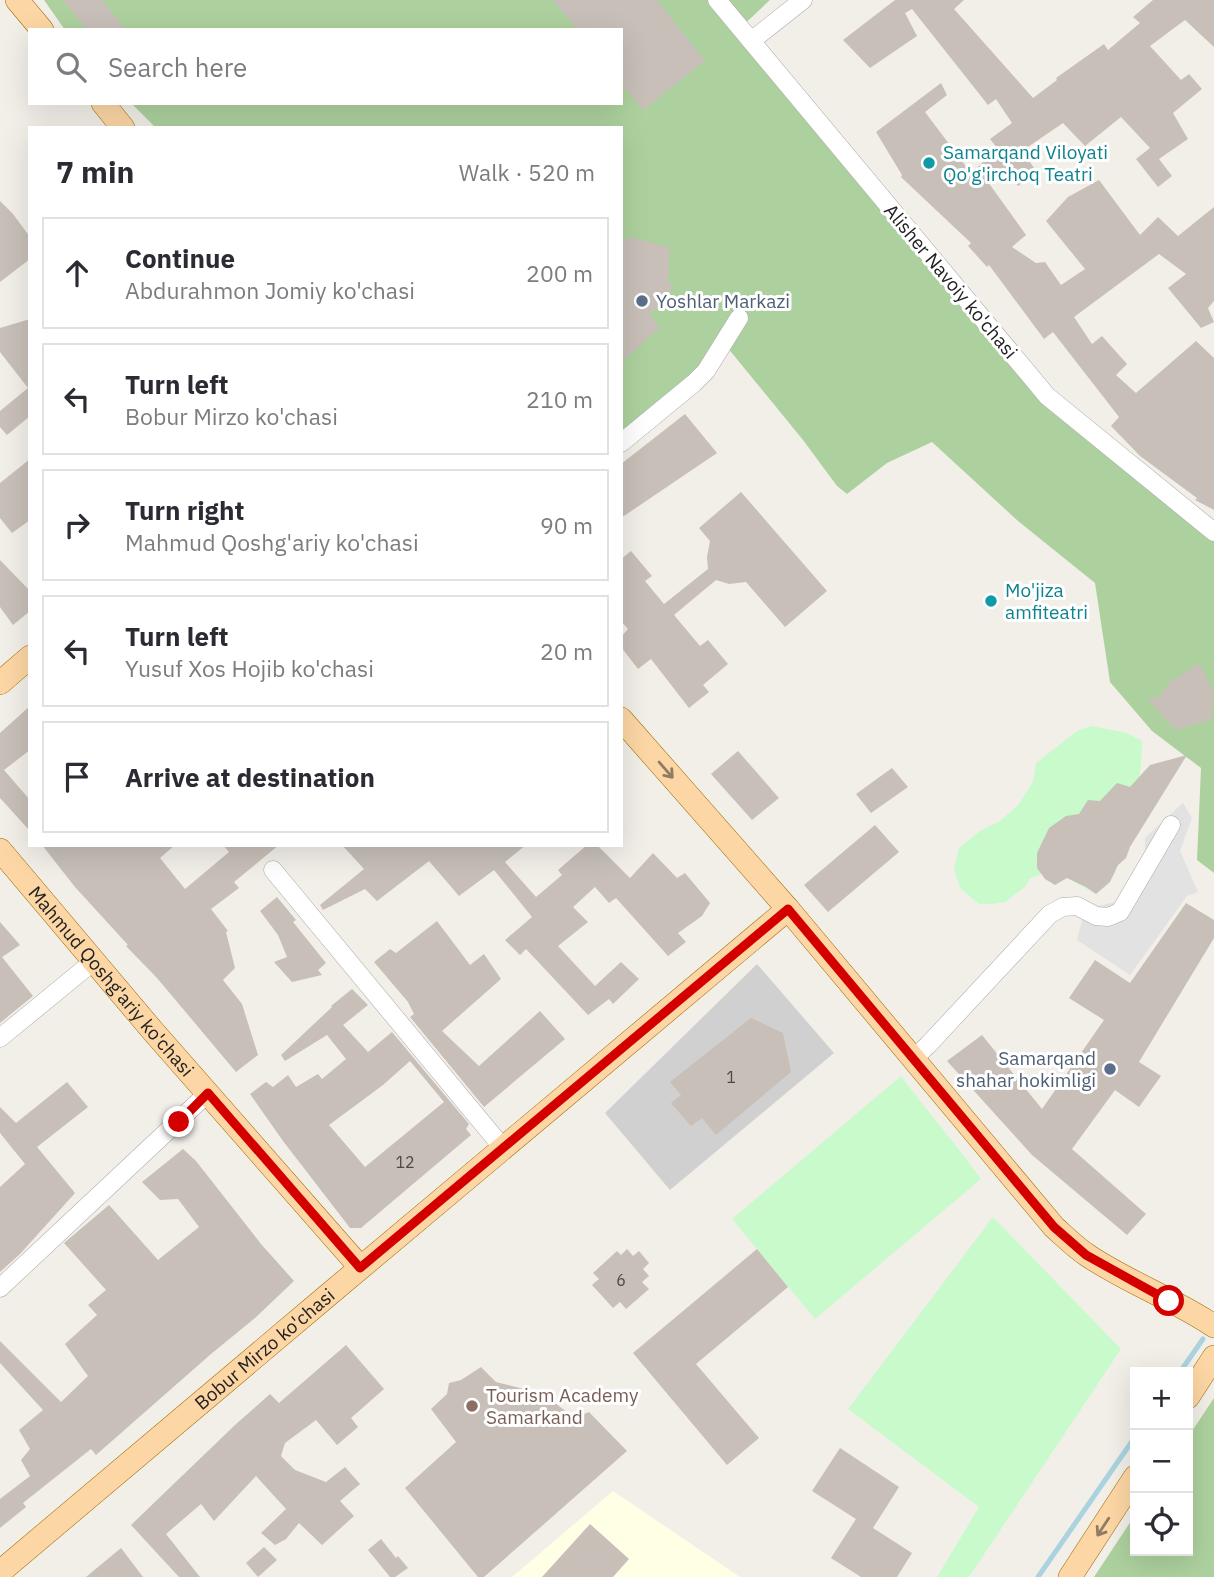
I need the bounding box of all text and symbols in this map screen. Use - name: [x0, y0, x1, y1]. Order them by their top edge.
- search box: [28, 28, 623, 105]
- icon: search: [52, 48, 90, 86]
- text: Search here: [108, 50, 247, 84]
- place label: Samarqand Viloyati Qo'g'irchoq Teatri: [943, 140, 1108, 186]
- text: 7 min: [56, 152, 134, 191]
- marker: Samarqand Viloyati Qo'g'irchoq Teatri: [921, 155, 937, 171]
- text: Walk · 520 m: [459, 157, 595, 187]
- street label: Alisher Navoiy ko'chasi: [879, 199, 1023, 363]
- text: Continue: [125, 241, 235, 275]
- icon: ahead: [58, 254, 96, 292]
- text: 200 m: [526, 258, 593, 288]
- text: Abdurahmon Jomiy ko'chasi: [125, 275, 415, 305]
- place label: Yoshlar Markazi: [656, 289, 790, 313]
- marker: Yoshlar Markazi: [634, 293, 650, 309]
- text: Turn left: [125, 367, 228, 401]
- icon: left: [58, 380, 96, 418]
- text: 210 m: [526, 384, 593, 414]
- text: Bobur Mirzo ko'chasi: [125, 401, 338, 431]
- text: Turn right: [125, 493, 244, 527]
- icon: right: [58, 506, 96, 544]
- text: 90 m: [540, 510, 593, 540]
- text: Mahmud Qoshg'ariy ko'chasi: [125, 527, 419, 557]
- place label: Mo'jiza amfiteatri: [1005, 578, 1088, 624]
- marker: Mo'jiza amfiteatri: [983, 593, 999, 609]
- text: Turn left: [125, 619, 228, 653]
- icon: left: [58, 632, 96, 670]
- text: 20 m: [540, 636, 593, 666]
- text: Yusuf Xos Hojib ko'chasi: [125, 653, 374, 683]
- icon: arrive: [58, 758, 96, 796]
- text: Arrive at destination: [125, 760, 375, 794]
- one-way arrow: [658, 761, 674, 779]
- street label: Mahmud Qoshg'ariy ko'chasi: [23, 881, 199, 1081]
- place label: Samarqand shahar hokimligi: [956, 1046, 1096, 1092]
- marker: Samarqand shahar hokimligi: [1102, 1061, 1118, 1077]
- house number: 1: [726, 1067, 736, 1087]
- route end: [163, 1106, 194, 1137]
- house number: 12: [395, 1152, 415, 1172]
- house number: 6: [616, 1270, 626, 1290]
- street label: Bobur Mirzo ko'chasi: [189, 1283, 339, 1415]
- route start: [1153, 1285, 1184, 1316]
- map controls: [1130, 1367, 1193, 1556]
- button: +: [1130, 1367, 1193, 1430]
- place label: Tourism Academy Samarkand: [486, 1383, 639, 1429]
- marker: Tourism Academy Samarkand: [464, 1398, 480, 1414]
- button: −: [1130, 1430, 1193, 1493]
- button: locate: [1130, 1493, 1193, 1556]
- one-way arrow: [1095, 1517, 1110, 1536]

